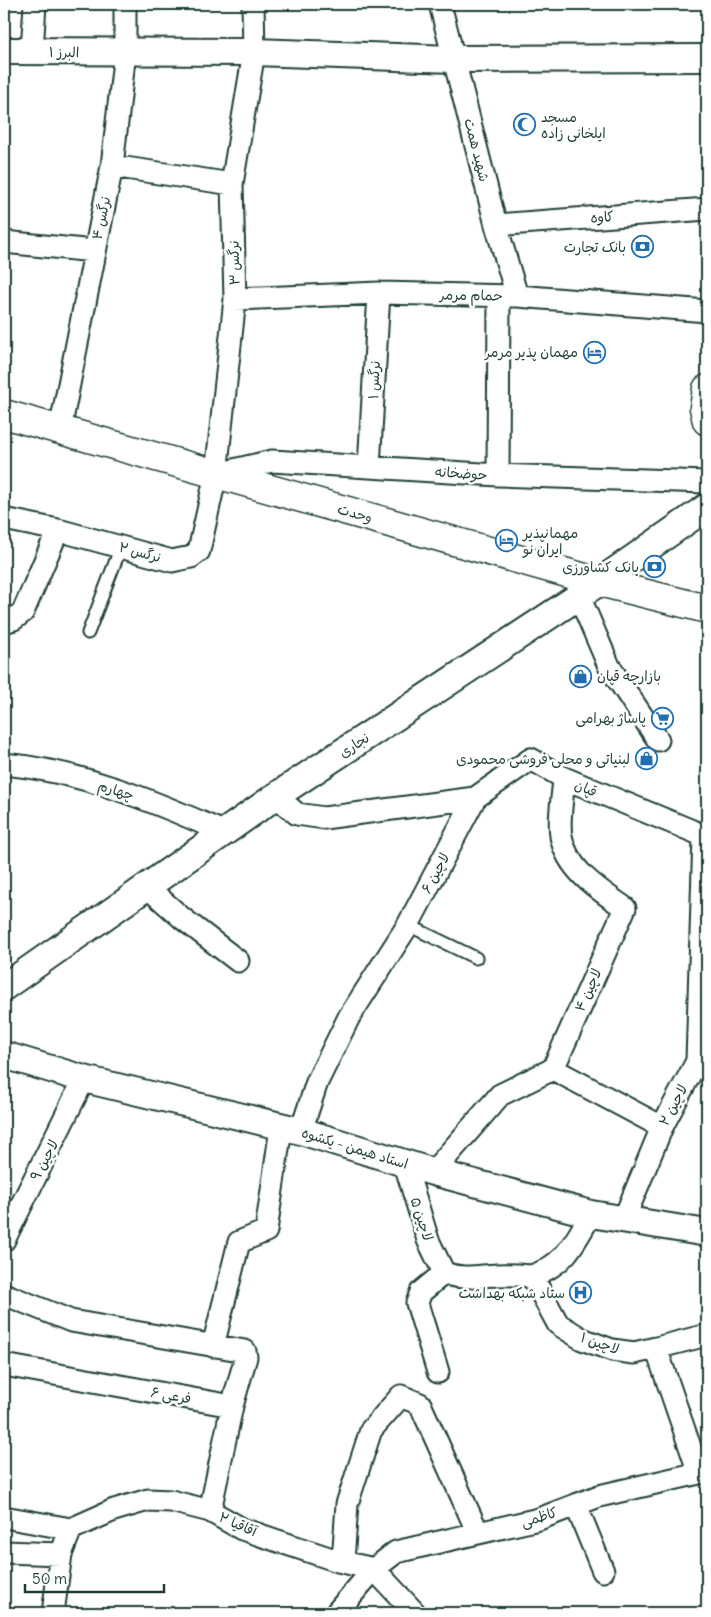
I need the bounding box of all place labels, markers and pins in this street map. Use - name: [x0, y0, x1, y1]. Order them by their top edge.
- place label: مسجد ایلخانی زاده: [541, 108, 606, 142]
- mosque icon: مسجد ایلخانی زاده: [513, 113, 537, 137]
- bank icon: بانک تجارت: [630, 235, 654, 259]
- place label: بانک تجارت: [564, 238, 626, 256]
- hotel icon: مهمان پذیر مرمر: [582, 340, 606, 364]
- place label: مهمان پذیر مرمر: [484, 343, 578, 362]
- place label: مهمانپذیر ایران نو: [522, 524, 578, 558]
- hotel icon: مهمانپذیر ایران نو: [495, 529, 519, 553]
- bank icon: بانک کشاورزی: [643, 555, 667, 579]
- place label: بانک کشاورزی: [562, 558, 639, 576]
- shop icon: بازارچه قپان: [569, 664, 593, 688]
- place label: بازارچه قپان: [597, 667, 661, 686]
- supermarket icon: پاساژ بهرامی: [650, 706, 674, 730]
- place label: پاساژ بهرامی: [575, 709, 646, 728]
- shop icon: لبنیاتی و محلی فروشی محمودی: [634, 747, 658, 771]
- place label: لبنیاتی و محلی فروشی محمودی: [456, 750, 630, 768]
- hospital icon: ستاد شبکه بهداشت: [569, 1281, 593, 1305]
- place label: ستاد شبکه بهداشت: [458, 1284, 565, 1302]

